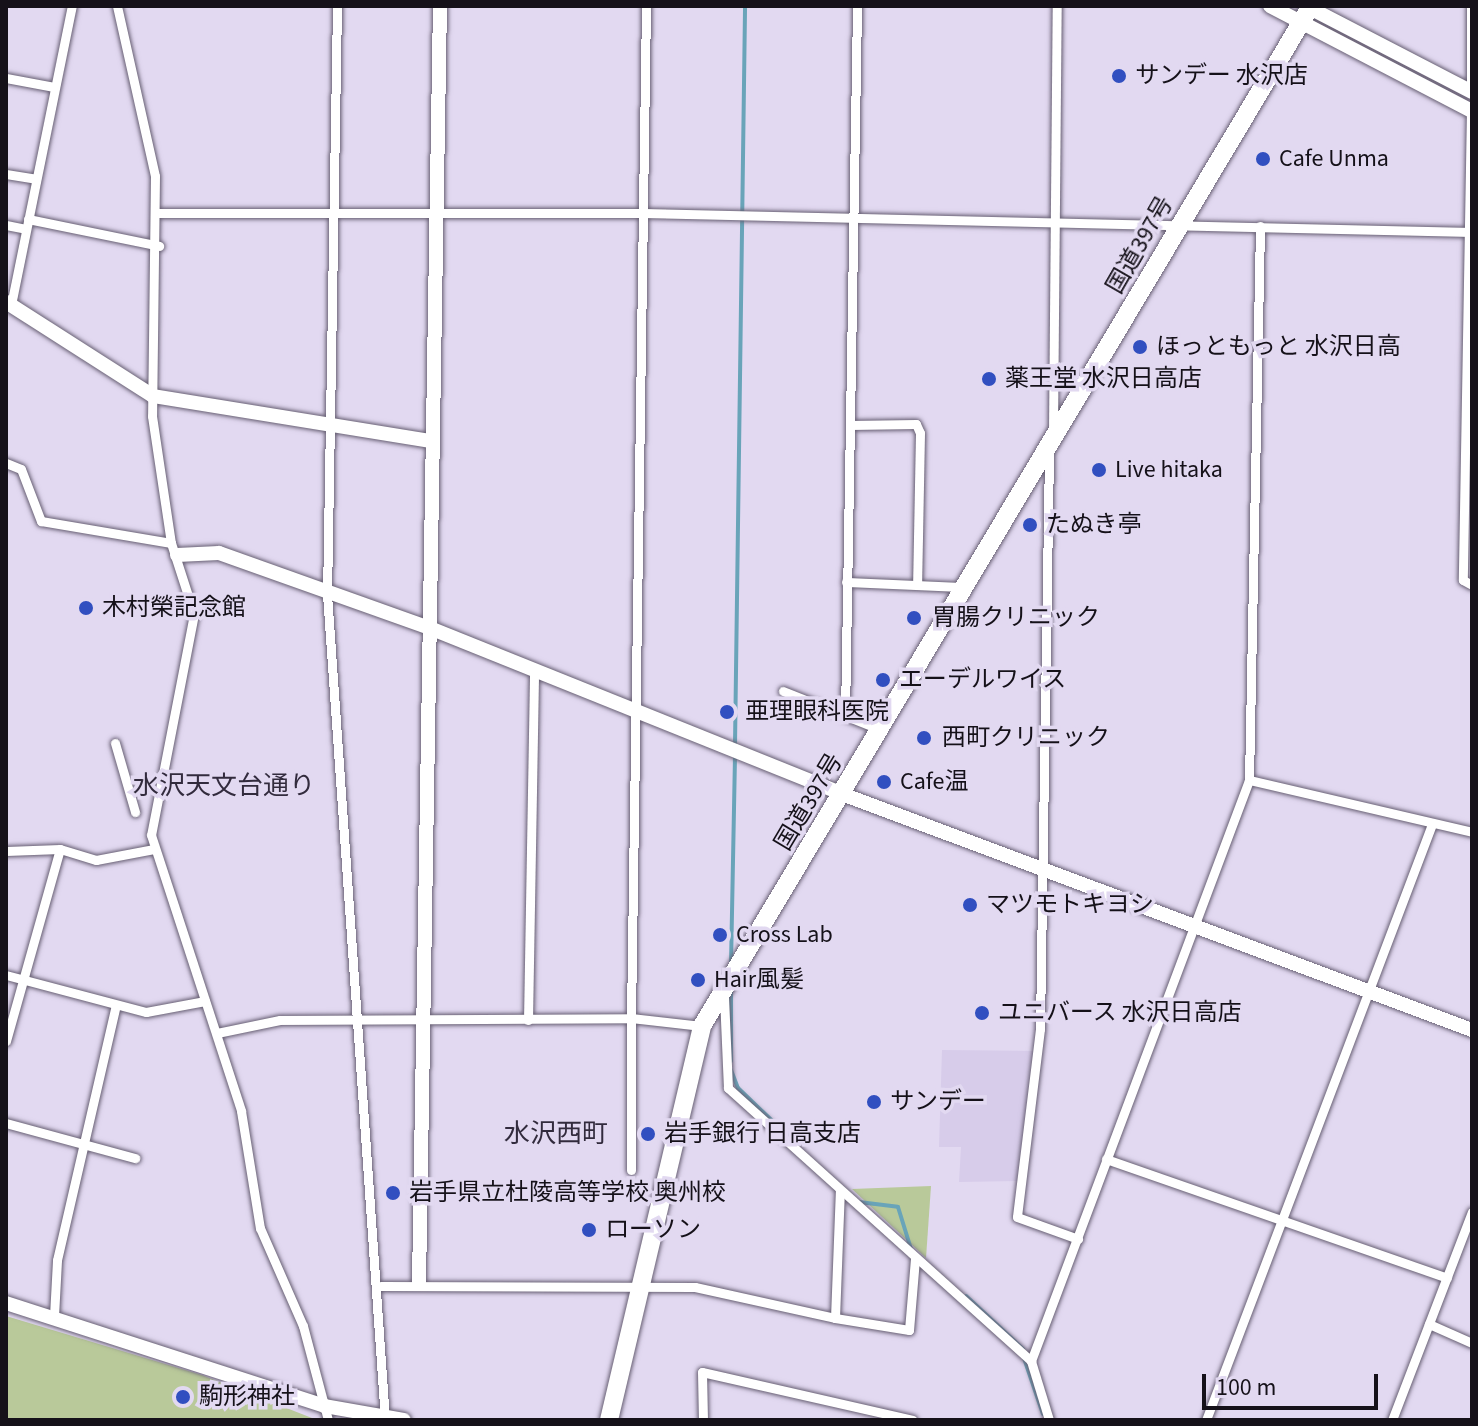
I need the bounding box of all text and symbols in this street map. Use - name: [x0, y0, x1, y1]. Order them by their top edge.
- place label: サンデー 水沢店: [1135, 62, 1308, 90]
- marker: サンデー 水沢店: [1110, 67, 1128, 85]
- place label: Cafe Unma: [1279, 145, 1389, 173]
- marker: Cafe Unma: [1254, 150, 1272, 168]
- street label: 国道397号: [1101, 191, 1179, 299]
- place label: ほっともっと 水沢日高: [1156, 333, 1401, 361]
- marker: ほっともっと 水沢日高: [1131, 338, 1149, 356]
- place label: 薬王堂 水沢日高店: [1005, 365, 1202, 393]
- marker: 薬王堂 水沢日高店: [980, 370, 998, 388]
- place label: Live hitaka: [1115, 456, 1223, 484]
- marker: Live hitaka: [1090, 461, 1108, 479]
- place label: たぬき亭: [1046, 511, 1142, 539]
- marker: たぬき亭: [1021, 516, 1039, 534]
- place label: 木村榮記念館: [102, 594, 246, 622]
- marker: 木村榮記念館: [77, 599, 95, 617]
- place label: 胃腸クリニック: [932, 604, 1100, 632]
- marker: 胃腸クリニック: [903, 607, 925, 629]
- place label: エーデルワイス: [899, 666, 1067, 694]
- marker: エーデルワイス: [874, 671, 892, 689]
- place label: 亜理眼科医院: [745, 698, 889, 726]
- marker: 亜理眼科医院: [716, 701, 738, 723]
- place label: 西町クリニック: [942, 724, 1110, 752]
- marker: 西町クリニック: [913, 727, 935, 749]
- street label: 国道397号: [769, 748, 849, 856]
- place label: Cafe温: [900, 768, 968, 796]
- district label: 水沢天文台通り: [133, 770, 315, 802]
- marker: Cafe温: [875, 773, 893, 791]
- place label: マツモトキヨシ: [986, 891, 1154, 919]
- marker: マツモトキヨシ: [961, 896, 979, 914]
- place label: Cross Lab: [736, 921, 833, 949]
- marker: Cross Lab: [711, 926, 729, 944]
- place label: Hair風髪: [714, 966, 804, 994]
- marker: Hair風髪: [689, 971, 707, 989]
- place label: ユニバース 水沢日高店: [998, 999, 1243, 1027]
- marker: ユニバース 水沢日高店: [973, 1004, 991, 1022]
- place label: サンデー: [890, 1088, 986, 1116]
- marker: サンデー: [865, 1093, 883, 1111]
- district label: 水沢西町: [504, 1118, 608, 1150]
- place label: 岩手銀行 日高支店: [664, 1120, 861, 1148]
- marker: 岩手銀行 日高支店: [639, 1125, 657, 1143]
- place label: 岩手県立杜陵高等学校 奥州校: [409, 1179, 726, 1207]
- marker: 岩手県立杜陵高等学校 奥州校: [384, 1184, 402, 1202]
- place label: ローソン: [605, 1216, 701, 1244]
- marker: ローソン: [580, 1221, 598, 1239]
- scale bar: [1206, 1358, 1382, 1408]
- text: 100 m: [1216, 1370, 1276, 1405]
- place label: 駒形神社: [199, 1383, 295, 1411]
- marker: 駒形神社: [174, 1388, 192, 1406]

